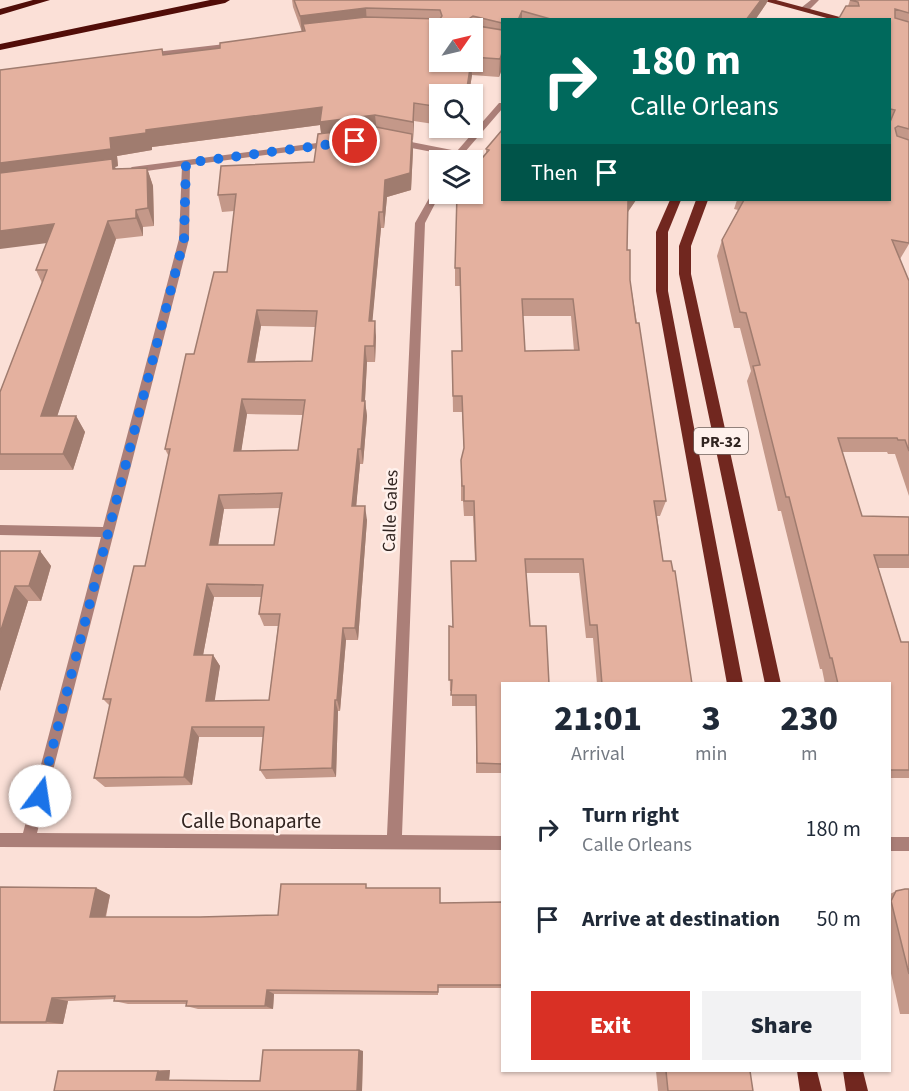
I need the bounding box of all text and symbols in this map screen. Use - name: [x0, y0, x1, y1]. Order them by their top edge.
- north arrow: [429, 18, 483, 72]
- map controls: [429, 18, 483, 204]
- text: 180 m: [630, 31, 741, 91]
- icon: right: [531, 42, 609, 120]
- button: search: [429, 84, 483, 138]
- text: Calle Orleans: [630, 87, 778, 126]
- pin: [329, 115, 380, 166]
- icon: arrive: [338, 124, 371, 157]
- button: layers: [429, 150, 483, 204]
- icon: arrive: [590, 156, 623, 189]
- text: Then: [531, 157, 578, 189]
- road number: PR-32: [694, 428, 748, 454]
- street label: Calle Gales: [377, 469, 404, 553]
- text: 21:01: [554, 693, 642, 744]
- text: 3: [702, 693, 721, 744]
- text: 230: [780, 693, 838, 744]
- text: Arrival: [571, 740, 625, 768]
- text: min: [695, 740, 727, 768]
- text: m: [801, 740, 817, 768]
- position arrow: [8.0, 764, 72.0, 828]
- text: Turn right: [582, 799, 679, 831]
- street label: Calle Bonaparte: [181, 806, 321, 836]
- icon: right: [531, 813, 564, 846]
- text: 180 m: [806, 813, 861, 845]
- text: Calle Orleans: [582, 831, 692, 859]
- icon: arrive: [531, 903, 564, 936]
- text: Arrive at destination: [582, 903, 780, 935]
- text: 50 m: [816, 903, 861, 935]
- button: Exit: [531, 991, 690, 1060]
- button: Share: [702, 991, 861, 1060]

